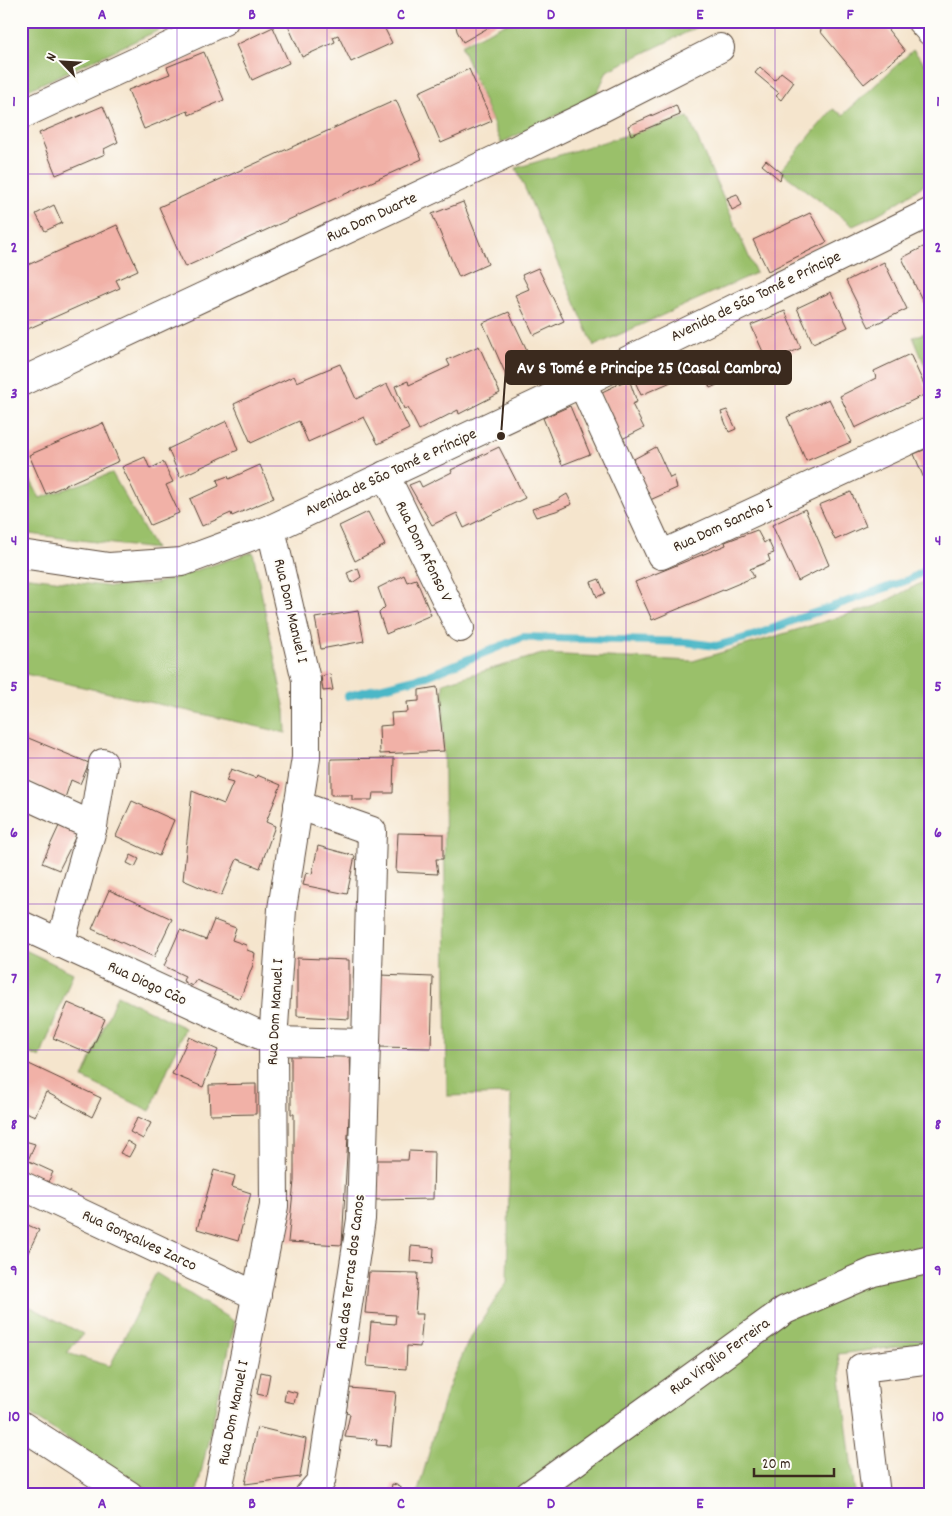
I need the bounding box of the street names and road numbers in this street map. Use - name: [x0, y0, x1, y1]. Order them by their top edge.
- street label: Rua Dom Duarte: [323, 187, 421, 249]
- street label: Avenida de São Tomé e Príncipe: [667, 246, 845, 348]
- street label: Avenida de São Tomé e Príncipe: [301, 423, 481, 523]
- street label: Rua Dom Sancho I: [669, 493, 777, 559]
- street label: Rua Dom Afonso V: [389, 498, 458, 607]
- street label: Rua Dom Manuel I: [267, 557, 313, 666]
- street label: Rua Diogo Cão: [104, 956, 190, 1012]
- street label: Rua Dom Manuel I: [262, 958, 290, 1066]
- street label: Rua das Terras dos Canos: [330, 1193, 372, 1351]
- street label: Rua Gonçalves Zarco: [78, 1204, 200, 1278]
- street label: Rua Virgílio Ferreira: [665, 1312, 775, 1401]
- street label: Rua Dom Manuel I: [213, 1358, 255, 1467]

